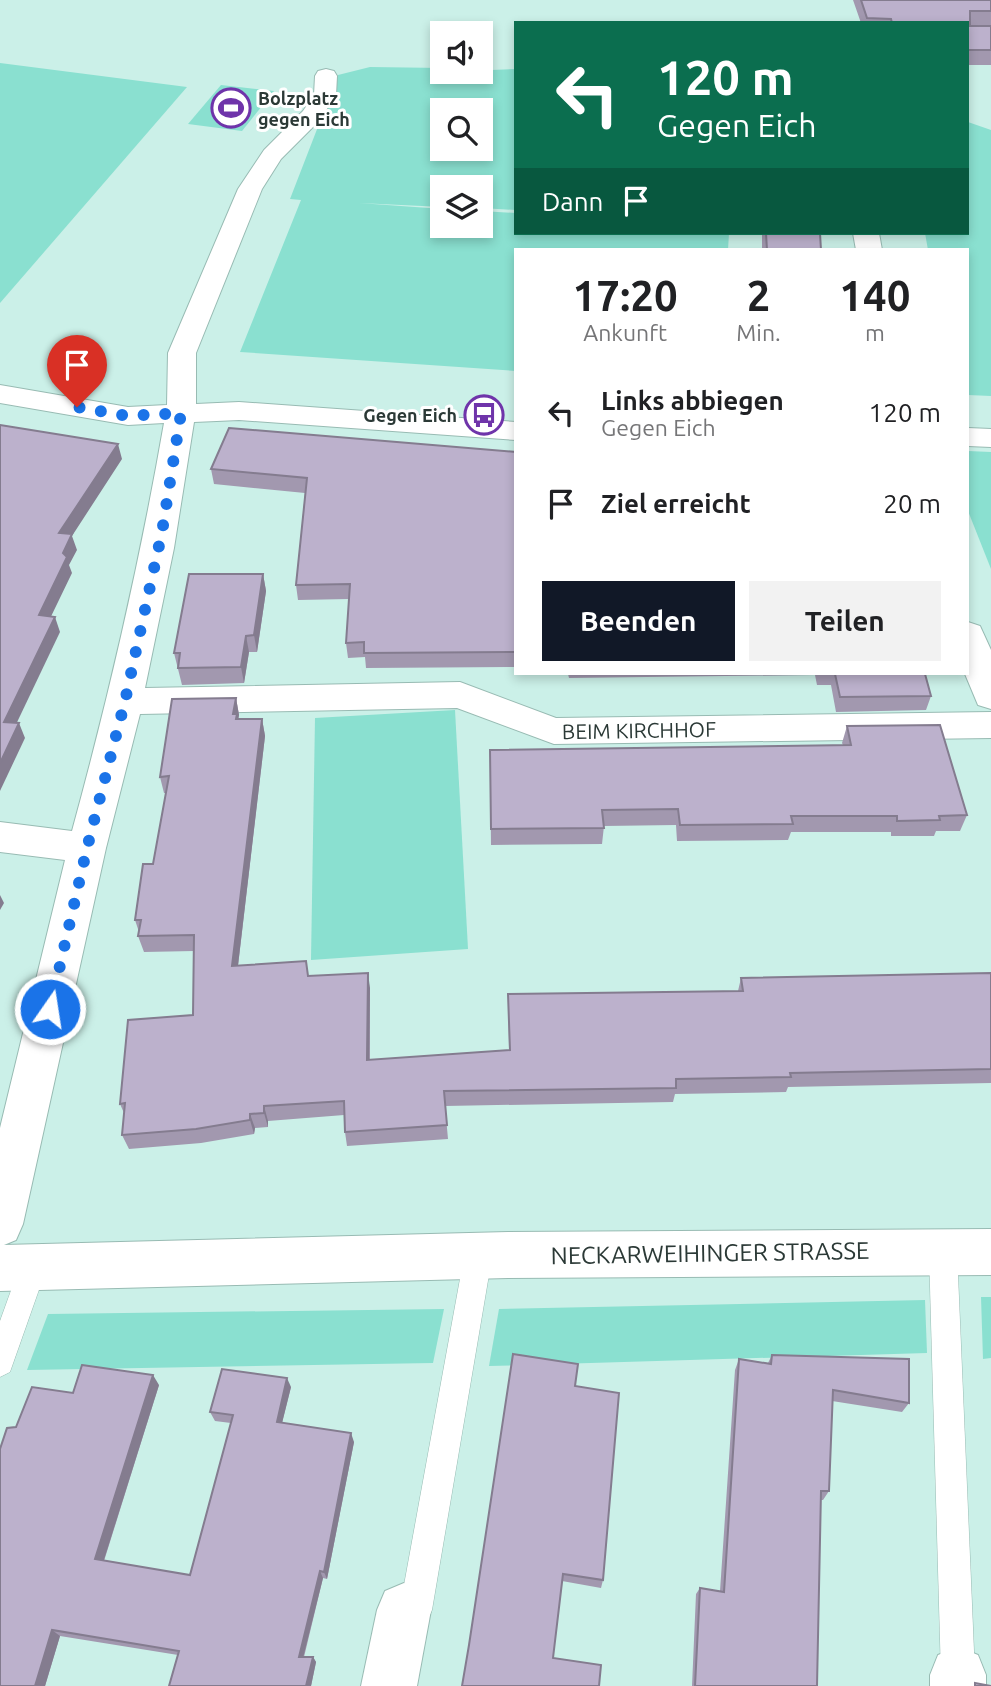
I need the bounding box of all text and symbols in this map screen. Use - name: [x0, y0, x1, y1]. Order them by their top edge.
- map controls: [430, 21, 493, 238]
- button: sound: [430, 21, 493, 84]
- icon: left: [542, 49, 633, 140]
- text: 120 m: [657, 49, 794, 104]
- sports icon: Bolzplatz gegen Eich: [210, 87, 252, 129]
- place label: Bolzplatz gegen Eich: [258, 88, 350, 129]
- button: search: [430, 98, 493, 161]
- text: Gegen Eich: [657, 107, 816, 143]
- button: layers: [430, 175, 493, 238]
- icon: arrive: [617, 182, 655, 220]
- text: Dann: [542, 187, 603, 216]
- text: 17:20: [573, 272, 678, 319]
- text: 2: [747, 272, 770, 319]
- text: 140: [839, 272, 910, 319]
- text: Ankunft: [583, 320, 667, 345]
- text: Min.: [736, 320, 781, 345]
- text: m: [865, 320, 885, 345]
- pin: [47, 335, 107, 407]
- icon: arrive: [58, 346, 96, 384]
- text: Links abbiegen: [601, 386, 784, 415]
- bus stop icon: Gegen Eich: [463, 394, 505, 436]
- icon: left: [542, 394, 580, 432]
- text: 120 m: [869, 398, 941, 427]
- place label: Gegen Eich: [363, 405, 457, 425]
- text: Gegen Eich: [601, 415, 716, 440]
- icon: arrive: [542, 485, 580, 523]
- text: Ziel erreicht: [601, 489, 751, 518]
- text: 20 m: [883, 489, 941, 518]
- button: Beenden: [542, 581, 735, 661]
- button: Teilen: [749, 581, 941, 661]
- street label: BEIM KIRCHHOF: [562, 717, 716, 743]
- position arrow: [13, 972, 87, 1046]
- street label: NECKARWEIHINGER STRASSE: [550, 1237, 870, 1269]

